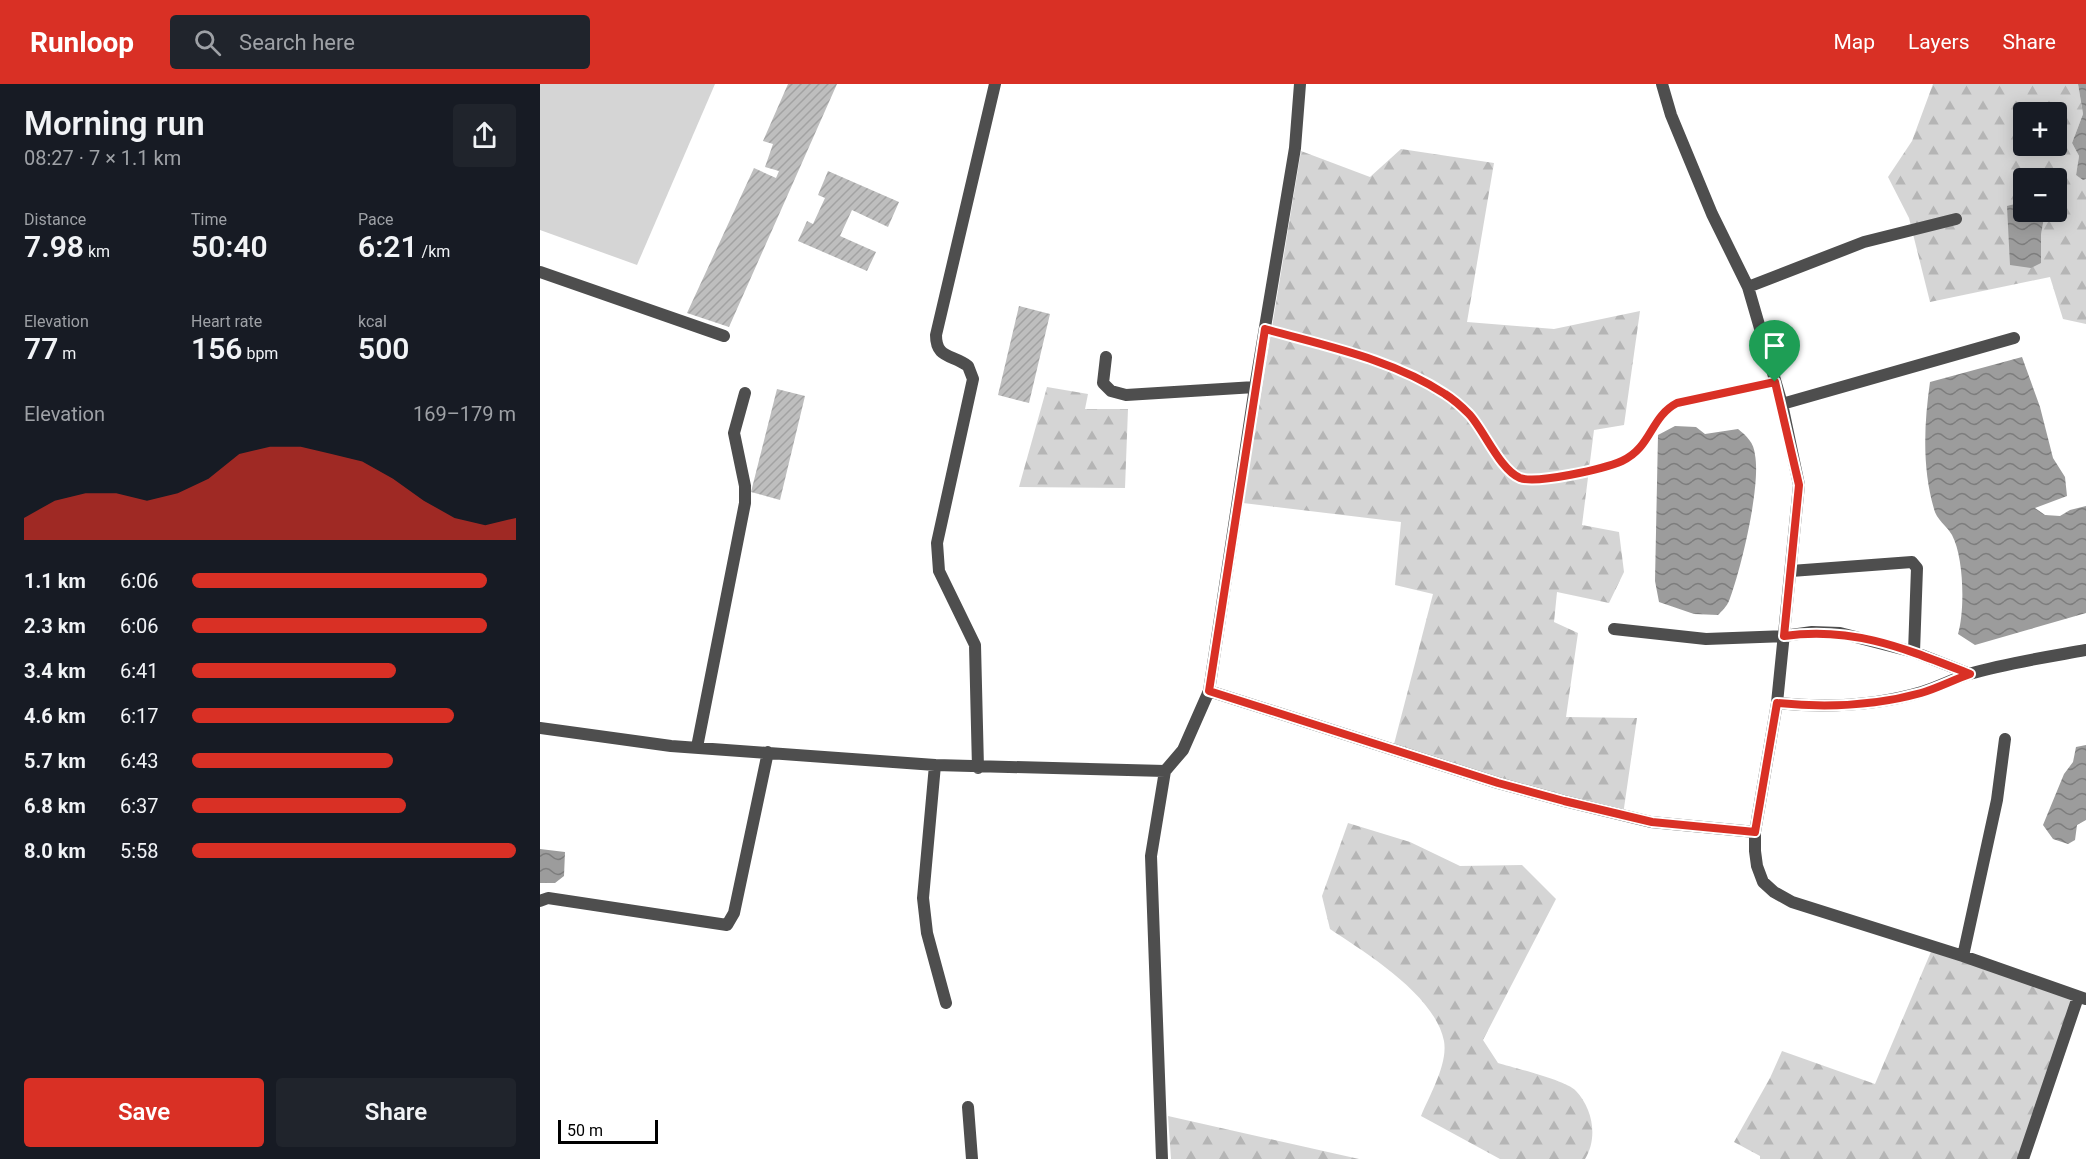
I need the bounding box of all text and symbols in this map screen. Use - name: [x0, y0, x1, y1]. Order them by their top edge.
- search box: [170, 15, 590, 69]
- text: Runloop: [30, 26, 134, 59]
- icon: search: [191, 26, 224, 59]
- text: Search here: [239, 30, 355, 55]
- text: Map: [1833, 30, 1875, 54]
- text: Layers: [1908, 30, 1969, 54]
- text: Share: [2002, 30, 2056, 54]
- map controls: [2013, 102, 2067, 222]
- button: +: [2013, 102, 2067, 156]
- text: Morning run: [24, 104, 205, 143]
- button: share: [453, 104, 516, 167]
- text: 08:27 · 7 × 1.1 km: [24, 146, 181, 170]
- button: −: [2013, 168, 2067, 222]
- text: Distance: [24, 210, 86, 229]
- text: Time: [191, 210, 227, 229]
- text: Pace: [358, 210, 394, 229]
- text: 7.98: [24, 229, 84, 264]
- text: 50:40: [191, 229, 268, 264]
- text: 6:21: [358, 229, 418, 264]
- text: km: [84, 242, 110, 261]
- text: /km: [418, 242, 450, 261]
- text: Elevation: [24, 312, 89, 331]
- text: Heart rate: [191, 312, 262, 331]
- text: kcal: [358, 312, 387, 331]
- pin: [1749, 320, 1800, 382]
- icon: arrive: [1758, 329, 1791, 362]
- text: 77: [24, 331, 58, 366]
- text: 156: [191, 331, 242, 366]
- text: 500: [358, 331, 409, 366]
- text: m: [58, 344, 76, 363]
- text: bpm: [242, 344, 278, 363]
- text: Elevation: [24, 402, 105, 426]
- text: 169–179 m: [413, 402, 516, 426]
- text: 1.1 km: [24, 569, 86, 593]
- text: 6:06: [120, 569, 159, 593]
- text: 2.3 km: [24, 614, 86, 638]
- text: 6:06: [120, 614, 159, 638]
- text: 3.4 km: [24, 659, 86, 683]
- text: 6:41: [120, 659, 159, 683]
- text: 4.6 km: [24, 704, 86, 728]
- text: 6:17: [120, 704, 159, 728]
- text: 5.7 km: [24, 749, 86, 773]
- text: 6:43: [120, 749, 159, 773]
- text: 6.8 km: [24, 794, 86, 818]
- text: 6:37: [120, 794, 159, 818]
- text: 8.0 km: [24, 839, 86, 863]
- text: 5:58: [120, 839, 159, 863]
- button: Save: [24, 1078, 264, 1147]
- button: Share: [276, 1078, 516, 1147]
- scale bar: [558, 1117, 658, 1144]
- text: 50 m: [567, 1121, 603, 1140]

